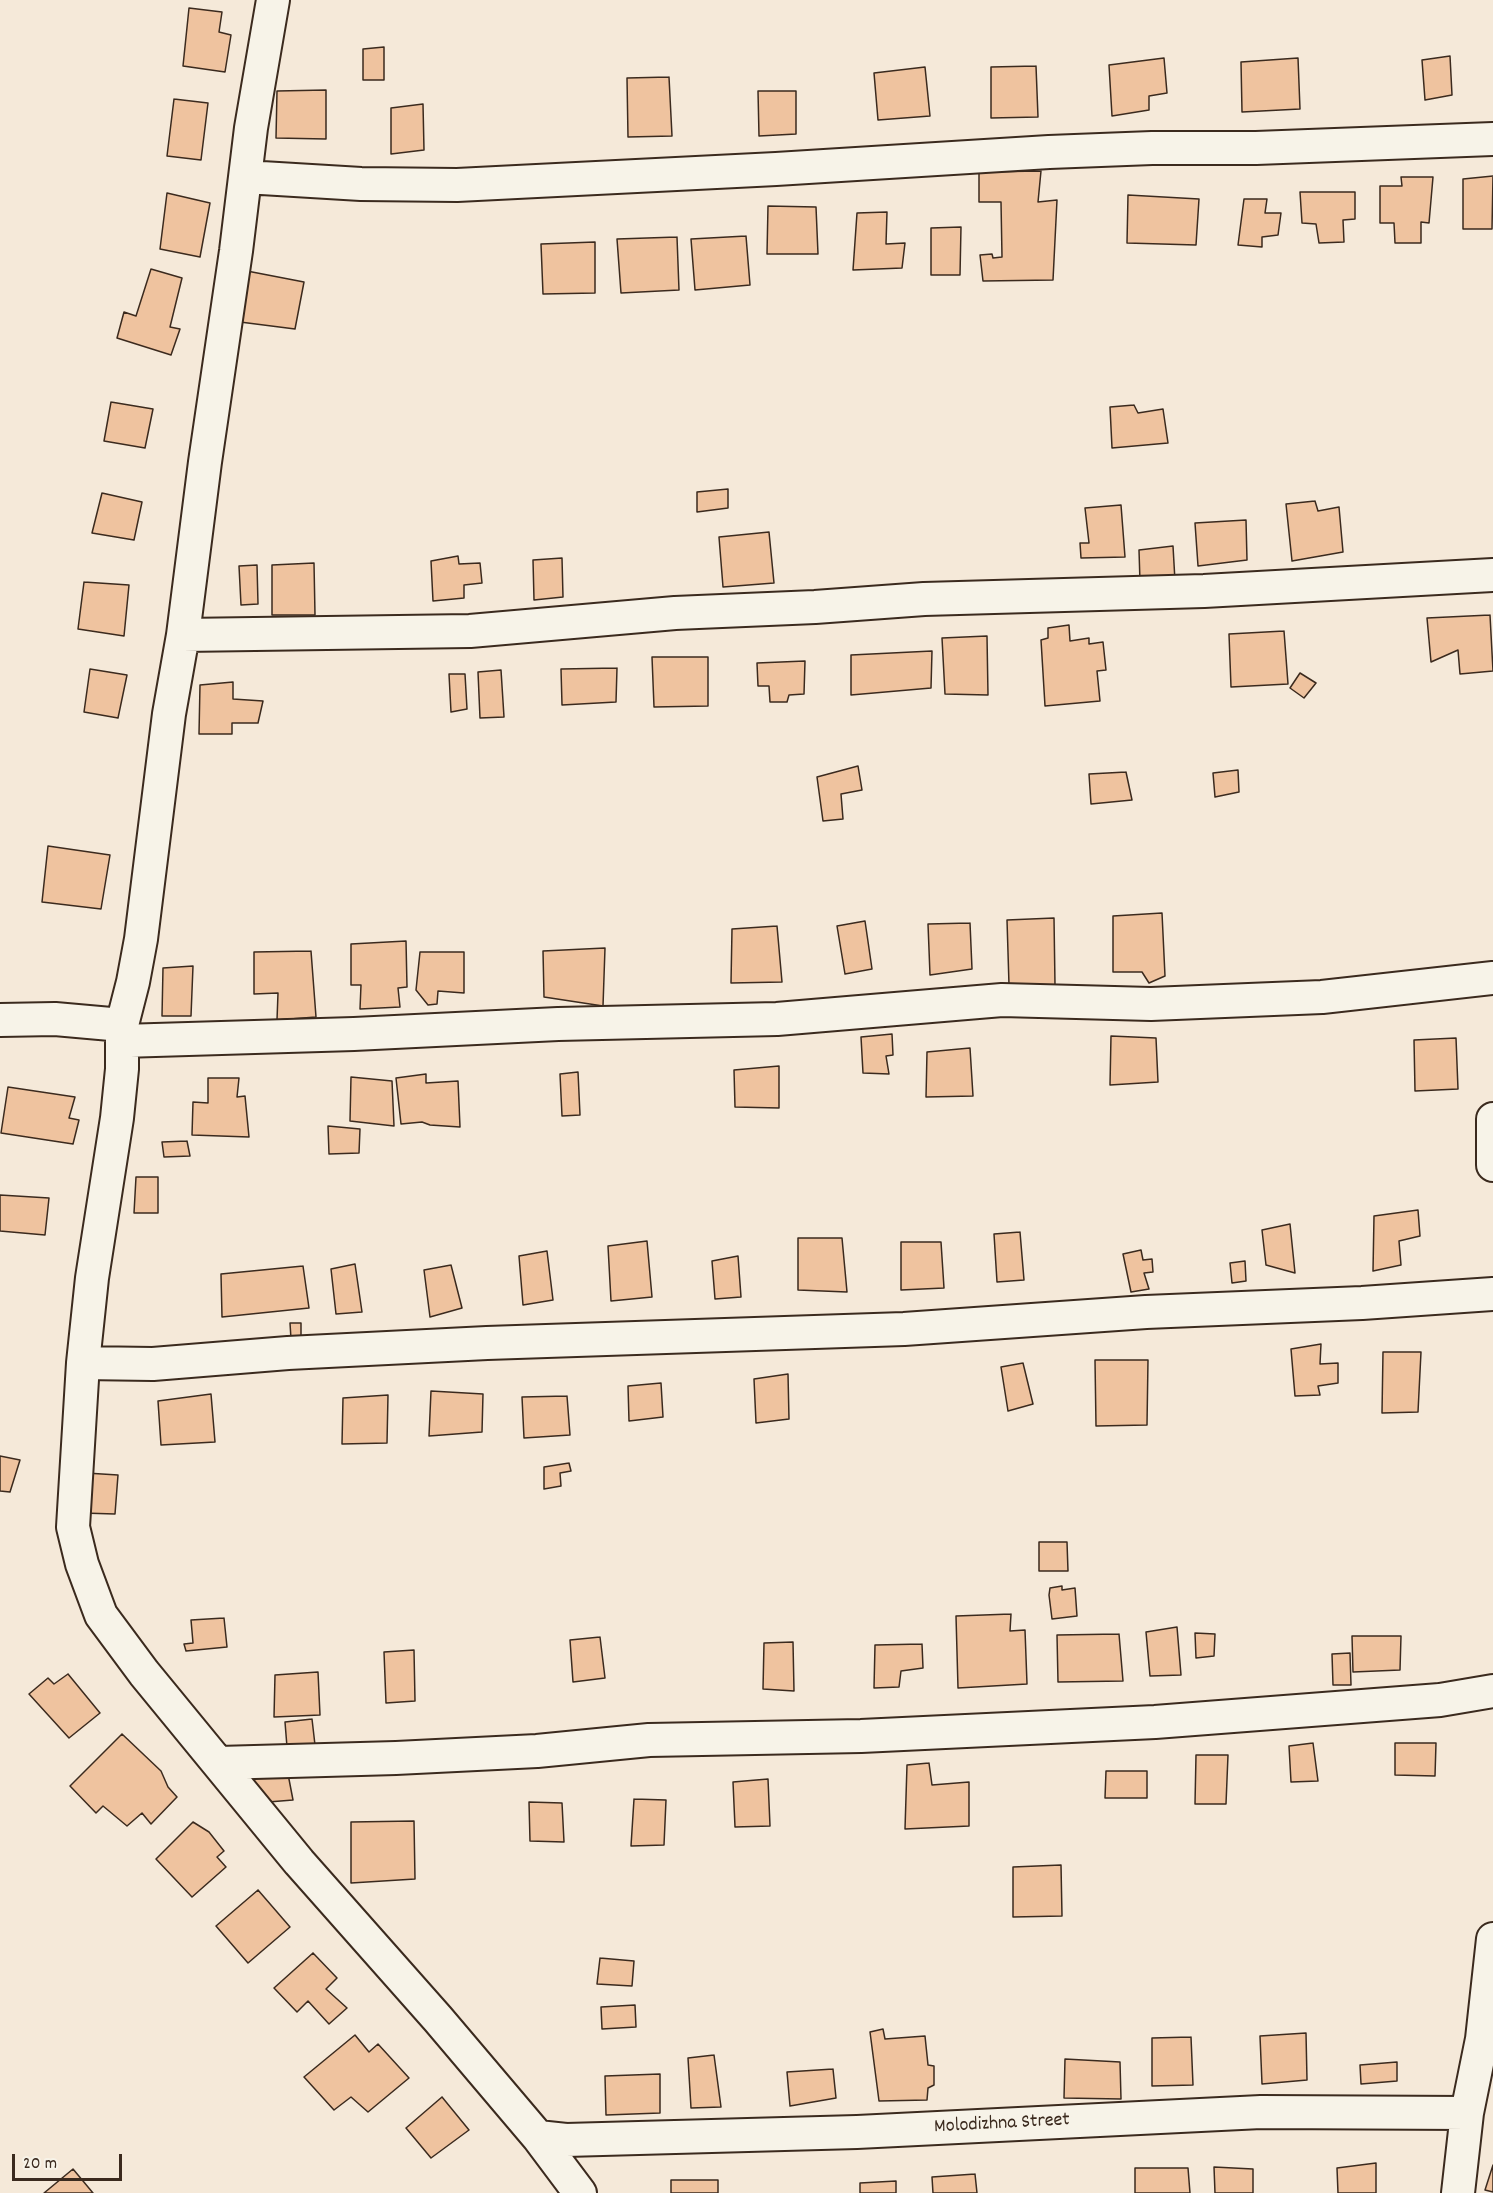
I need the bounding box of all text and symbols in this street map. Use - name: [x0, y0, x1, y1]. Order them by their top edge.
- street label: Molodizhna Street: [934, 2109, 1070, 2141]
- scale bar: [15, 2142, 124, 2180]
- text: 20 m: [23, 2152, 57, 2177]

